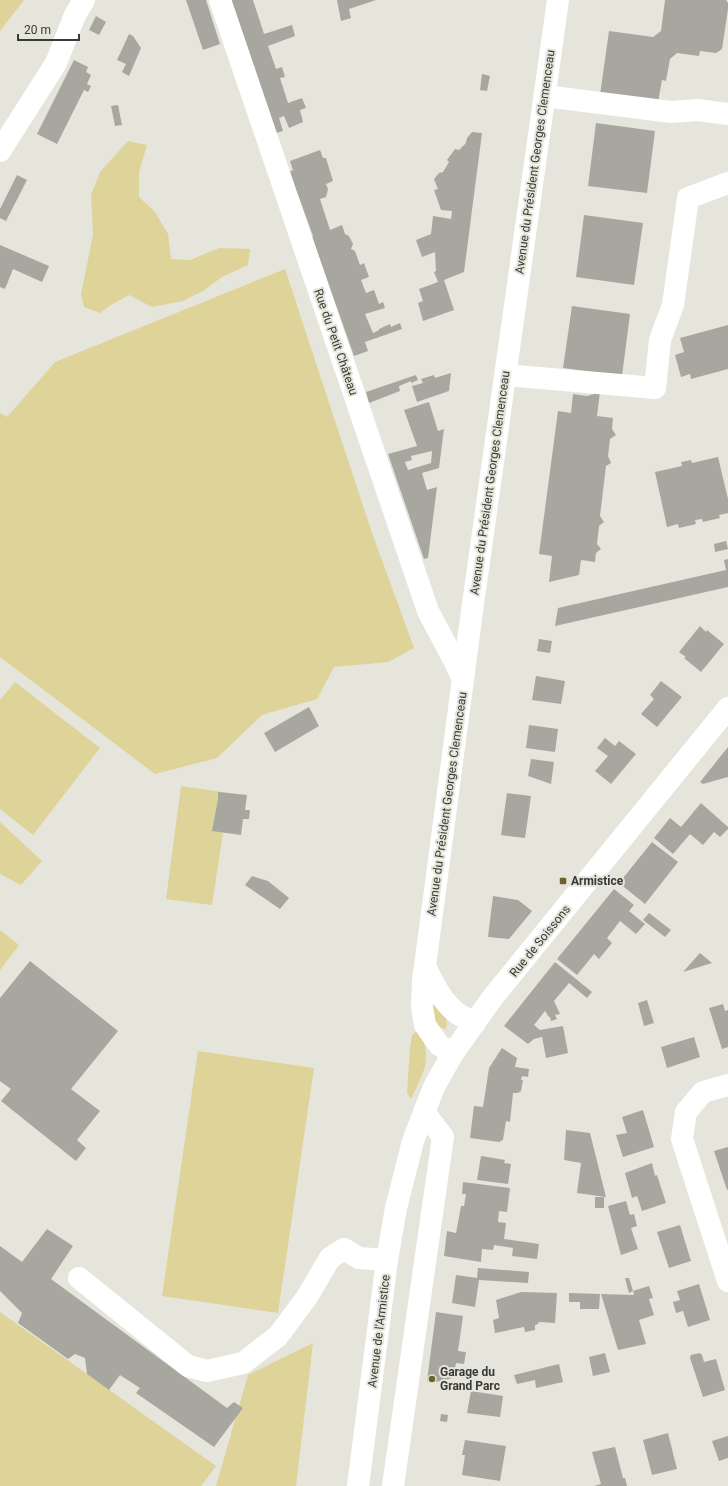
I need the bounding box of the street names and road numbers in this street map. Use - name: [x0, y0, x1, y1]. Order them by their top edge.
- street label: Avenue du Président Georges Clemenceau: [512, 49, 558, 275]
- street label: Rue du Petit Château: [311, 287, 361, 397]
- street label: Avenue du Président Georges Clemenceau: [467, 370, 513, 596]
- street label: Avenue du Président Georges Clemenceau: [424, 691, 470, 917]
- street label: Rue de Soissons: [507, 902, 573, 980]
- street label: Avenue de l'Armistice: [365, 1274, 393, 1388]

